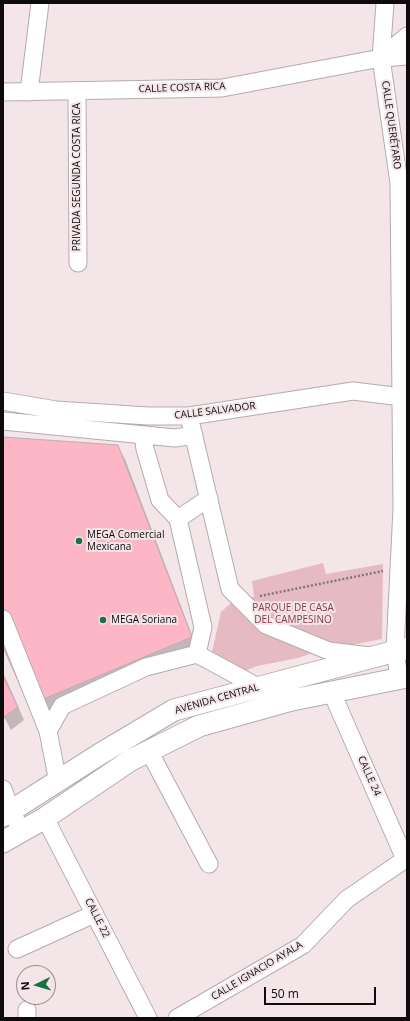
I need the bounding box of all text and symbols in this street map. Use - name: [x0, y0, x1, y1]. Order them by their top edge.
- street label: CALLE COSTA RICA: [138, 80, 226, 96]
- street label: CALLE QUERÉTARO: [379, 80, 403, 170]
- street label: PRIVADA SEGUNDA COSTA RICA: [71, 103, 83, 251]
- street label: CALLE SALVADOR: [174, 400, 256, 422]
- place label: MEGA Comercial Mexicana: [87, 529, 164, 552]
- marker: MEGA Comercial Mexicana: [74, 536, 84, 546]
- park label: PARQUE DE CASA DEL CAMPESINO: [252, 602, 334, 626]
- place label: MEGA Soriana: [111, 614, 177, 626]
- marker: MEGA Soriana: [98, 615, 108, 625]
- street label: AVENIDA CENTRAL: [174, 681, 260, 717]
- street label: CALLE 24: [355, 754, 383, 798]
- street label: CALLE 22: [82, 896, 112, 940]
- street label: CALLE IGNACIO AYALA: [209, 939, 305, 1003]
- north arrow: [16, 965, 56, 1005]
- scale bar: [266, 979, 378, 1005]
- text: N: [17, 981, 32, 991]
- text: 50 m: [271, 985, 299, 1002]

